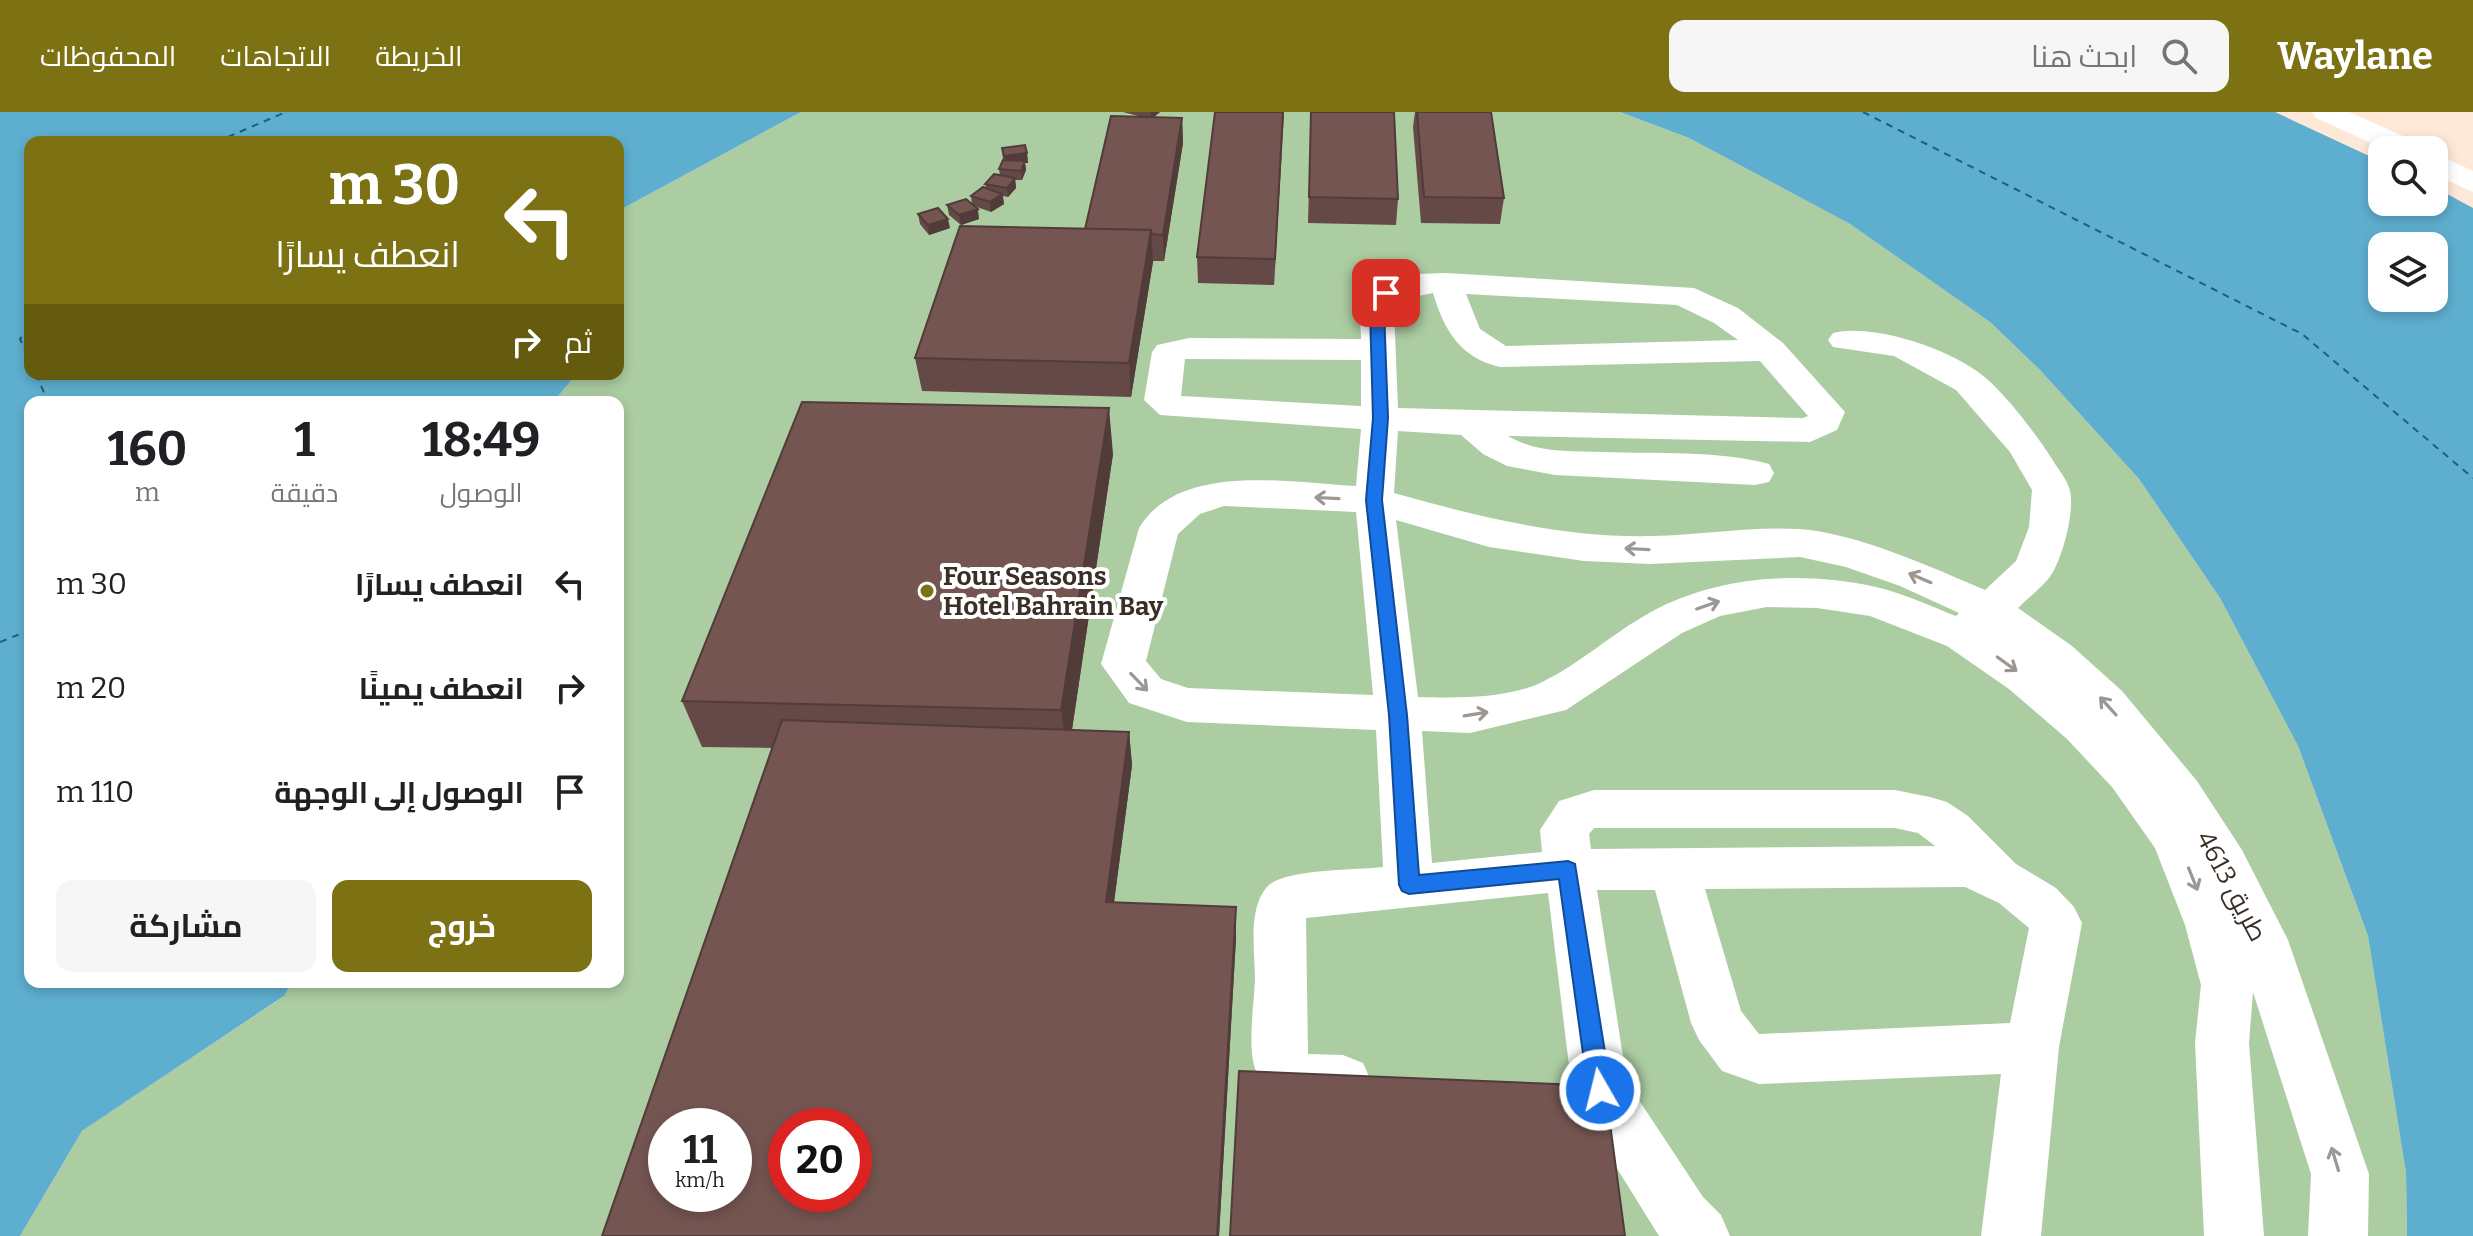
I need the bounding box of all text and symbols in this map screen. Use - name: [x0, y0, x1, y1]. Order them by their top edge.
- search box: [1669, 20, 2229, 92]
- text: Waylane: [2277, 33, 2433, 79]
- icon: search: [2157, 34, 2201, 78]
- text: ابحث هنا: [2031, 39, 2137, 75]
- text: المحفوظات: [40, 40, 176, 73]
- text: الاتجاهات: [220, 40, 331, 73]
- text: الخريطة: [375, 40, 463, 73]
- map controls: [2368, 136, 2448, 312]
- button: search: [2368, 136, 2448, 216]
- text: 30 m: [329, 152, 460, 219]
- icon: left: [488, 168, 592, 272]
- button: layers: [2368, 232, 2448, 312]
- text: انعطف يسارًا: [275, 233, 460, 277]
- pin: [1352, 259, 1420, 327]
- icon: arrive: [1364, 271, 1408, 315]
- icon: right: [504, 320, 548, 364]
- text: ثم: [564, 325, 592, 361]
- text: 1: [294, 411, 315, 469]
- text: 18:49: [422, 411, 540, 469]
- text: 160: [108, 420, 187, 478]
- text: m: [135, 477, 160, 508]
- text: دقيقة: [271, 478, 338, 509]
- text: الوصول: [440, 478, 523, 509]
- one-way arrow: [1314, 491, 1341, 506]
- one-way arrow: [1624, 542, 1651, 557]
- place label: Four Seasons Hotel Bahrain Bay: [943, 561, 1164, 622]
- icon: left: [548, 562, 592, 606]
- text: 30 m: [56, 566, 127, 602]
- text: انعطف يسارًا: [355, 567, 524, 603]
- one-way arrow: [1908, 570, 1933, 584]
- marker: Four Seasons Hotel Bahrain Bay: [918, 582, 936, 600]
- one-way arrow: [1695, 597, 1720, 612]
- one-way arrow: [1995, 656, 2017, 672]
- icon: right: [548, 666, 592, 710]
- text: 20 m: [56, 670, 126, 706]
- text: انعطف يمينًا: [359, 671, 524, 707]
- one-way arrow: [1129, 672, 1148, 692]
- one-way arrow: [2099, 697, 2117, 717]
- one-way arrow: [1463, 705, 1488, 720]
- icon: arrive: [548, 770, 592, 814]
- text: 110 m: [56, 774, 134, 810]
- text: الوصول إلى الوجهة: [274, 775, 524, 811]
- street label: طريق 4613: [2190, 826, 2273, 947]
- one-way arrow: [2186, 866, 2201, 891]
- button: مشاركة: [56, 880, 316, 972]
- button: خروج: [332, 880, 592, 972]
- position arrow: [1558, 1048, 1642, 1132]
- speed limit sign: 20: [768, 1108, 872, 1212]
- text: 11: [683, 1126, 717, 1174]
- one-way arrow: [2327, 1146, 2342, 1172]
- text: km/h: [675, 1168, 725, 1192]

